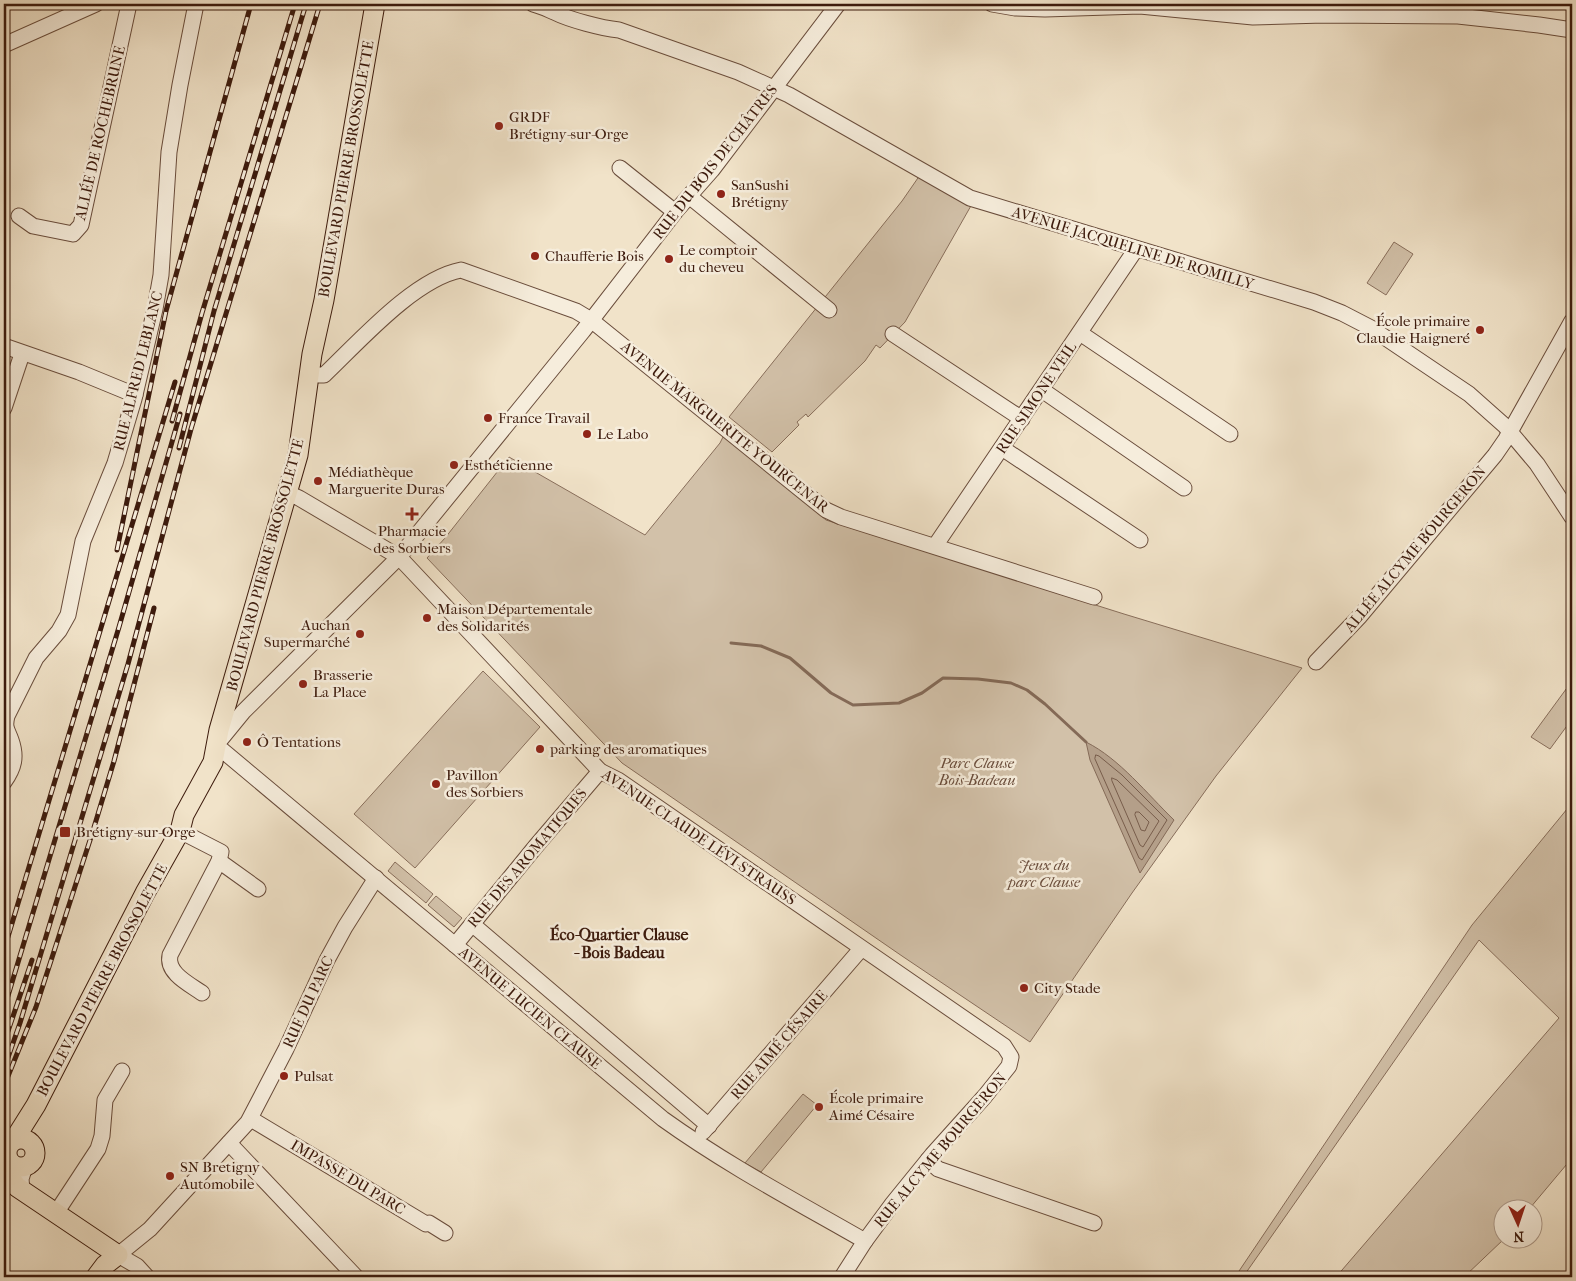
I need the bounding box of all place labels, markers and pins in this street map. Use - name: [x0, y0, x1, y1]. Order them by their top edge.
- place label: GRDF Brétigny-sur-Orge: [509, 108, 629, 143]
- marker: GRDF Brétigny-sur-Orge: [493, 120, 505, 132]
- place label: SanSushi Brétigny: [731, 176, 790, 211]
- marker: SanSushi Brétigny: [715, 188, 727, 200]
- place label: Le comptoir du cheveu: [679, 241, 758, 276]
- place label: Chaufferie Bois: [545, 247, 644, 265]
- marker: Chaufferie Bois: [529, 250, 541, 262]
- marker: Le comptoir du cheveu: [663, 253, 675, 265]
- place label: École primaire Claudie Haigneré: [1356, 312, 1471, 347]
- marker: École primaire Claudie Haigneré: [1474, 324, 1486, 336]
- place label: France Travail: [498, 409, 590, 427]
- marker: France Travail: [482, 412, 494, 424]
- place label: Le Labo: [597, 425, 649, 443]
- marker: Le Labo: [581, 428, 593, 440]
- place label: Esthéticienne: [464, 456, 553, 474]
- marker: Esthéticienne: [448, 459, 460, 471]
- place label: Médiathèque Marguerite Duras: [328, 463, 445, 498]
- marker: Médiathèque Marguerite Duras: [312, 475, 324, 487]
- marker: Pharmacie des Sorbiers: [406, 508, 418, 520]
- place label: Pharmacie des Sorbiers: [373, 522, 451, 557]
- place label: Maison Départementale des Solidarités: [437, 600, 593, 635]
- marker: Maison Départementale des Solidarités: [421, 612, 433, 624]
- place label: Auchan Supermarché: [264, 616, 351, 651]
- marker: Auchan Supermarché: [354, 628, 366, 640]
- place label: Brasserie La Place: [313, 666, 373, 701]
- marker: Brasserie La Place: [297, 678, 309, 690]
- place label: Ô Tentations: [257, 733, 341, 751]
- marker: Ô Tentations: [241, 736, 253, 748]
- place label: parking des aromatiques: [549, 740, 707, 758]
- marker: parking des aromatiques: [534, 743, 546, 755]
- place label: Pavillon des Sorbiers: [446, 766, 524, 801]
- marker: Pavillon des Sorbiers: [430, 778, 442, 790]
- place label: Brétigny-sur-Orge: [76, 823, 196, 841]
- marker: Brétigny-sur-Orge: [58, 825, 72, 839]
- place label: City Stade: [1034, 979, 1101, 997]
- marker: City Stade: [1018, 982, 1030, 994]
- place label: Pulsat: [294, 1067, 334, 1085]
- marker: Pulsat: [278, 1070, 290, 1082]
- place label: École primaire Aimé Césaire: [828, 1089, 924, 1124]
- marker: École primaire Aimé Césaire: [813, 1101, 825, 1113]
- place label: SN Bretigny Automobile: [179, 1158, 261, 1193]
- marker: SN Bretigny Automobile: [164, 1170, 176, 1182]

